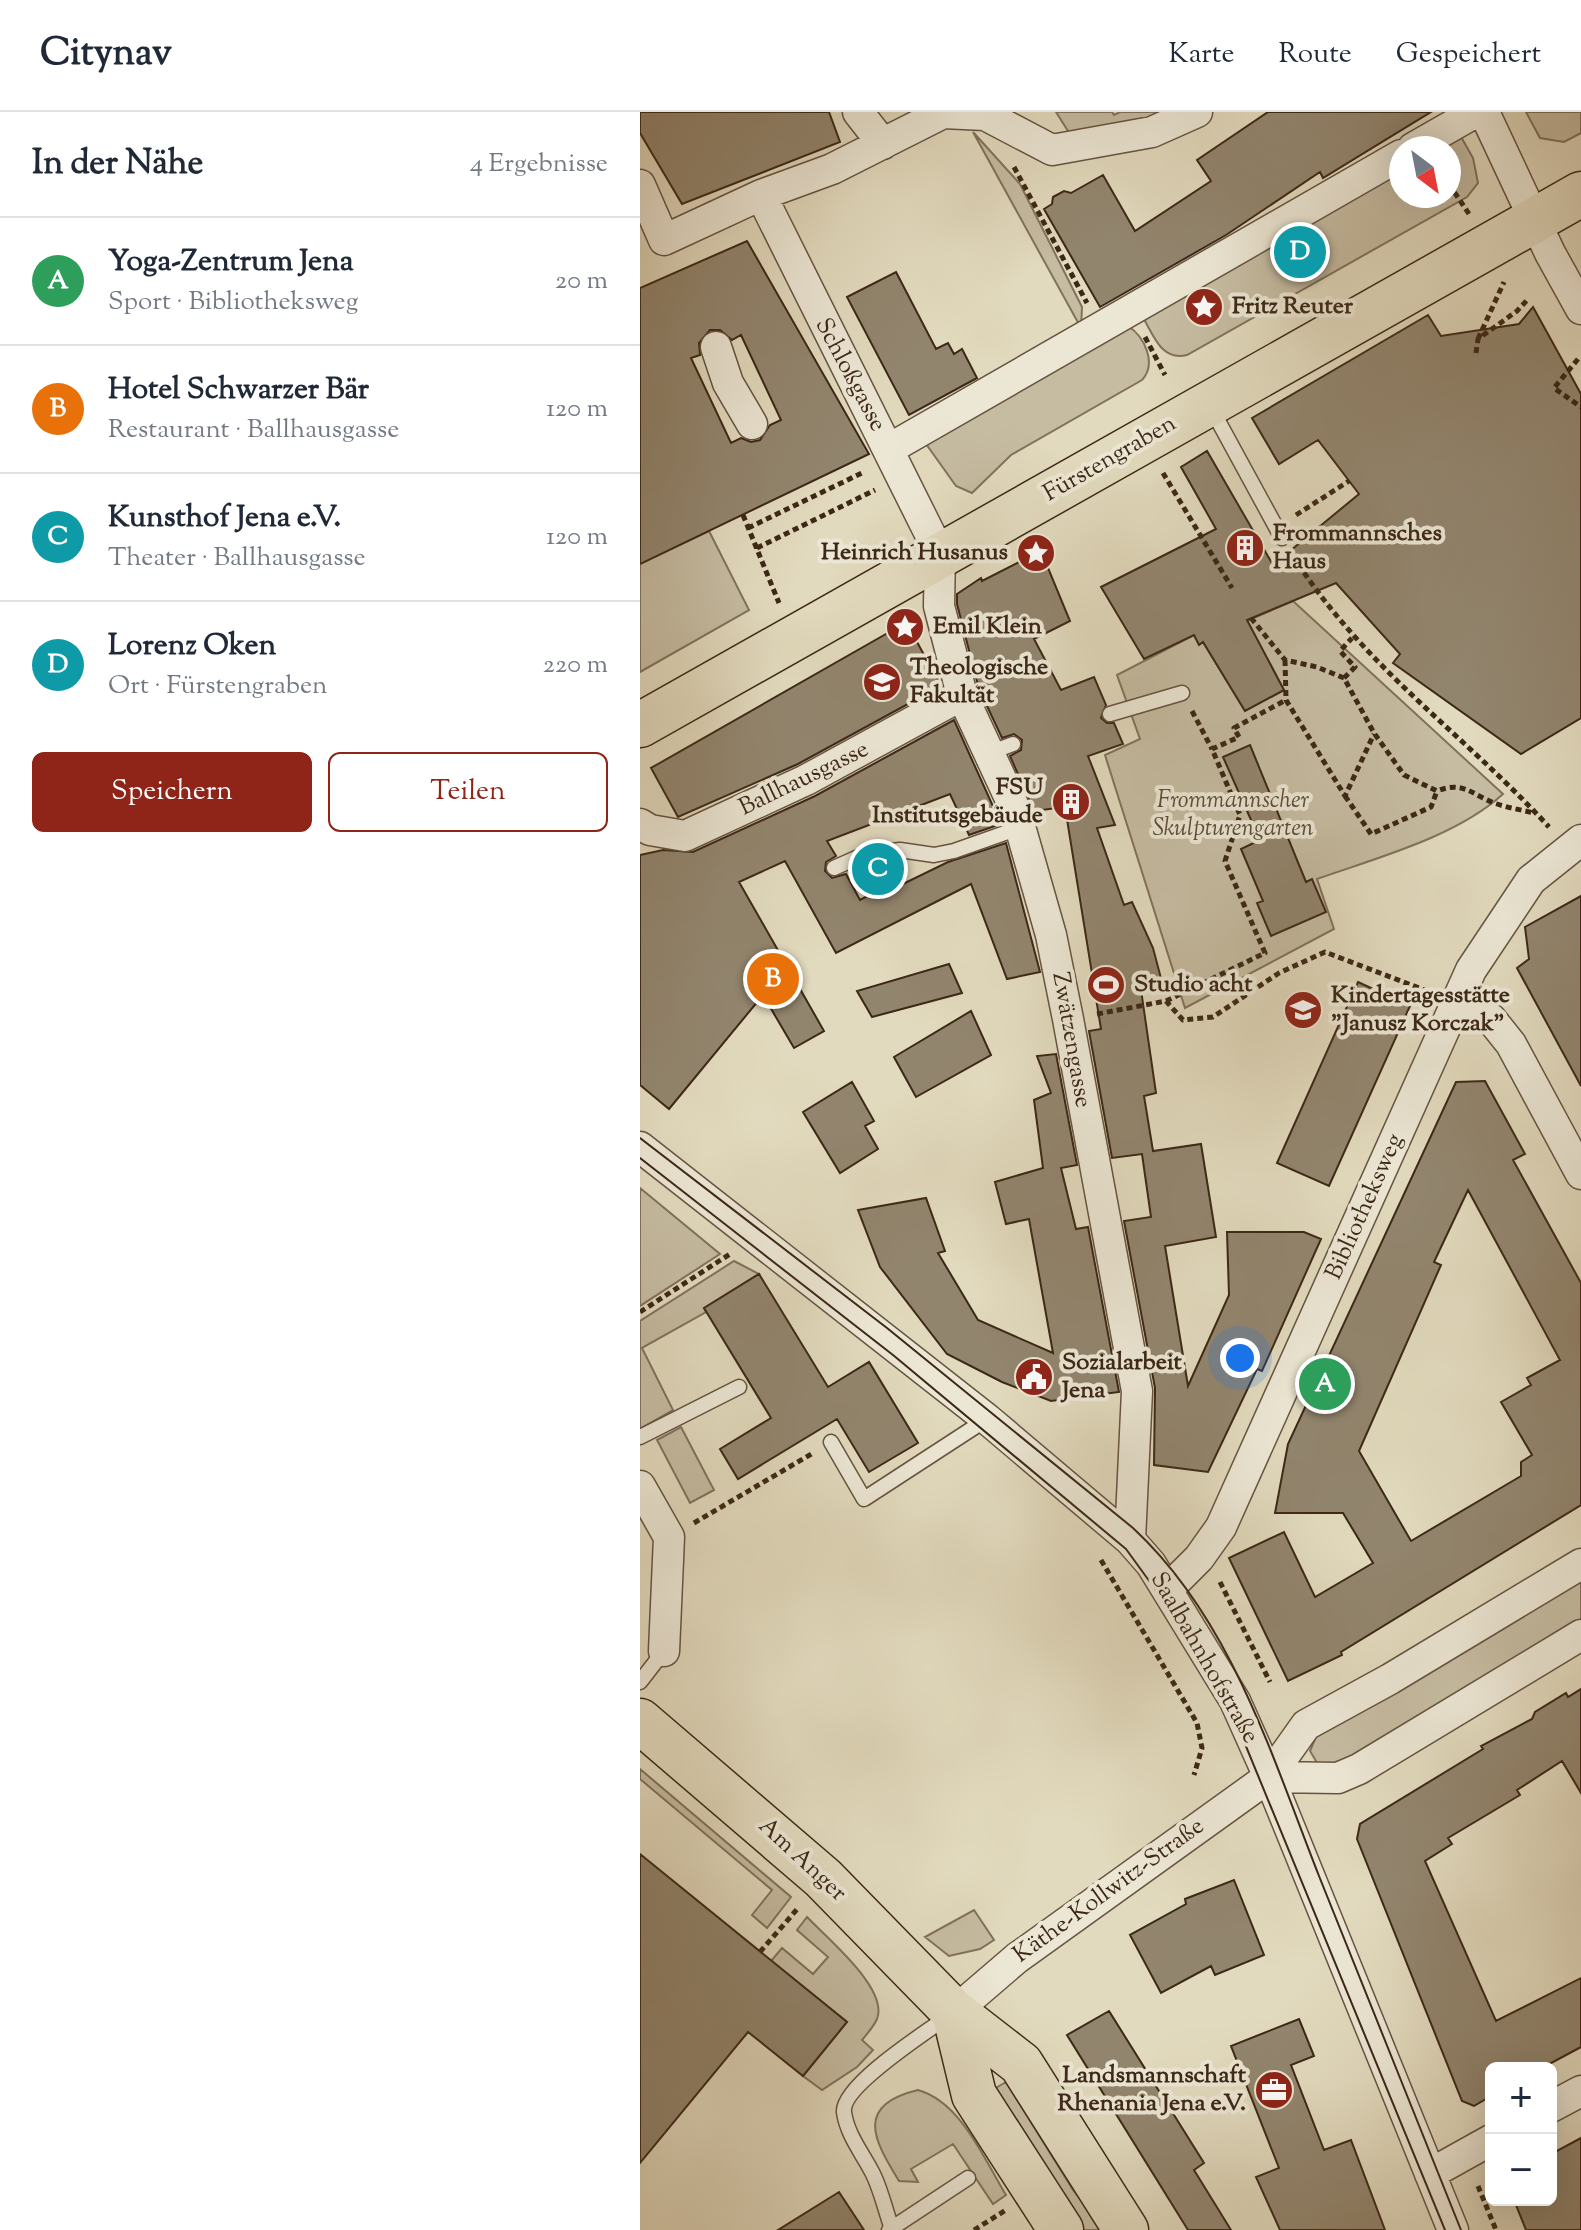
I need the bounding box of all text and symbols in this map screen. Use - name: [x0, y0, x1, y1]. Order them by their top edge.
- text: Citynav: [40, 28, 172, 82]
- text: Karte: [1169, 35, 1234, 75]
- text: Route: [1278, 35, 1352, 75]
- text: Gespeichert: [1396, 35, 1541, 75]
- north arrow: [1389, 136, 1461, 208]
- text: In der Nähe: [32, 140, 203, 189]
- text: 4 Ergebnisse: [470, 146, 608, 183]
- pin: D: [1274, 222, 1326, 282]
- text: Yoga-Zentrum Jena: [108, 241, 354, 284]
- text: A: [47, 263, 69, 300]
- text: 20 m: [555, 263, 608, 300]
- text: Sport · Bibliotheksweg: [108, 284, 358, 321]
- place icon: Fritz Reuter: [1183, 286, 1225, 328]
- place label: Fritz Reuter: [1232, 290, 1354, 324]
- street label: Schloßgasse: [806, 312, 894, 438]
- text: Hotel Schwarzer Bär: [108, 369, 369, 412]
- text: B: [50, 391, 66, 428]
- text: 120 m: [546, 391, 608, 428]
- street label: Fürstengraben: [1037, 407, 1183, 511]
- text: Restaurant · Ballhausgasse: [108, 412, 399, 449]
- text: Kunsthof Jena e.V.: [108, 497, 341, 540]
- place label: Frommannsches Haus: [1273, 517, 1442, 579]
- text: C: [48, 519, 68, 556]
- text: 120 m: [546, 519, 608, 556]
- building icon: Frommannsches Haus: [1224, 527, 1266, 569]
- place icon: Heinrich Husanus: [1015, 532, 1057, 574]
- place label: Heinrich Husanus: [821, 536, 1008, 570]
- text: Theater · Ballhausgasse: [108, 540, 366, 577]
- place icon: Emil Klein: [884, 606, 926, 648]
- place label: Emil Klein: [933, 610, 1043, 644]
- text: Lorenz Oken: [108, 625, 276, 668]
- text: D: [48, 647, 68, 684]
- text: 220 m: [543, 647, 608, 684]
- place label: Theologische Fakultät: [910, 651, 1048, 713]
- school or university icon: Theologische Fakultät: [861, 661, 903, 703]
- text: Ort · Fürstengraben: [108, 668, 327, 705]
- street label: Ballhausgasse: [733, 733, 875, 825]
- button: Speichern: [32, 752, 312, 832]
- button: Teilen: [328, 752, 608, 832]
- place label: FSU Institutsgebäude: [872, 771, 1043, 833]
- building icon: FSU Institutsgebäude: [1050, 781, 1092, 823]
- park label: Frommannscher Skulpturengarten: [1153, 784, 1314, 846]
- pin: C: [852, 839, 904, 899]
- pin: B: [747, 949, 799, 1009]
- sports icon: Studio acht: [1085, 964, 1127, 1006]
- place label: Studio acht: [1134, 968, 1253, 1002]
- street label: Zwätzengasse: [1042, 970, 1100, 1110]
- place label: Kindertagesstätte "Janusz Korczak": [1331, 979, 1510, 1041]
- school or university icon: Kindertagesstätte "Janusz Korczak": [1282, 989, 1324, 1031]
- street label: Bibliotheksweg: [1318, 1128, 1413, 1286]
- your location: [1220, 1338, 1260, 1378]
- place label: Sozialarbeit Jena: [1060, 1346, 1183, 1408]
- pin: A: [1299, 1354, 1351, 1414]
- public building icon: Sozialarbeit Jena: [1013, 1356, 1055, 1398]
- street label: Saalbahnhofstraße: [1141, 1566, 1267, 1750]
- street label: Am Anger: [750, 1810, 854, 1910]
- street label: Käthe-Kollwitz-Straße: [1007, 1810, 1211, 1972]
- place label: Landsmannschaft Rhenania Jena e.V.: [1057, 2059, 1247, 2121]
- map controls: [1485, 2062, 1557, 2206]
- button: +: [1485, 2062, 1557, 2134]
- office icon: Landsmannschaft Rhenania Jena e.V.: [1253, 2069, 1295, 2111]
- button: −: [1485, 2134, 1557, 2206]

